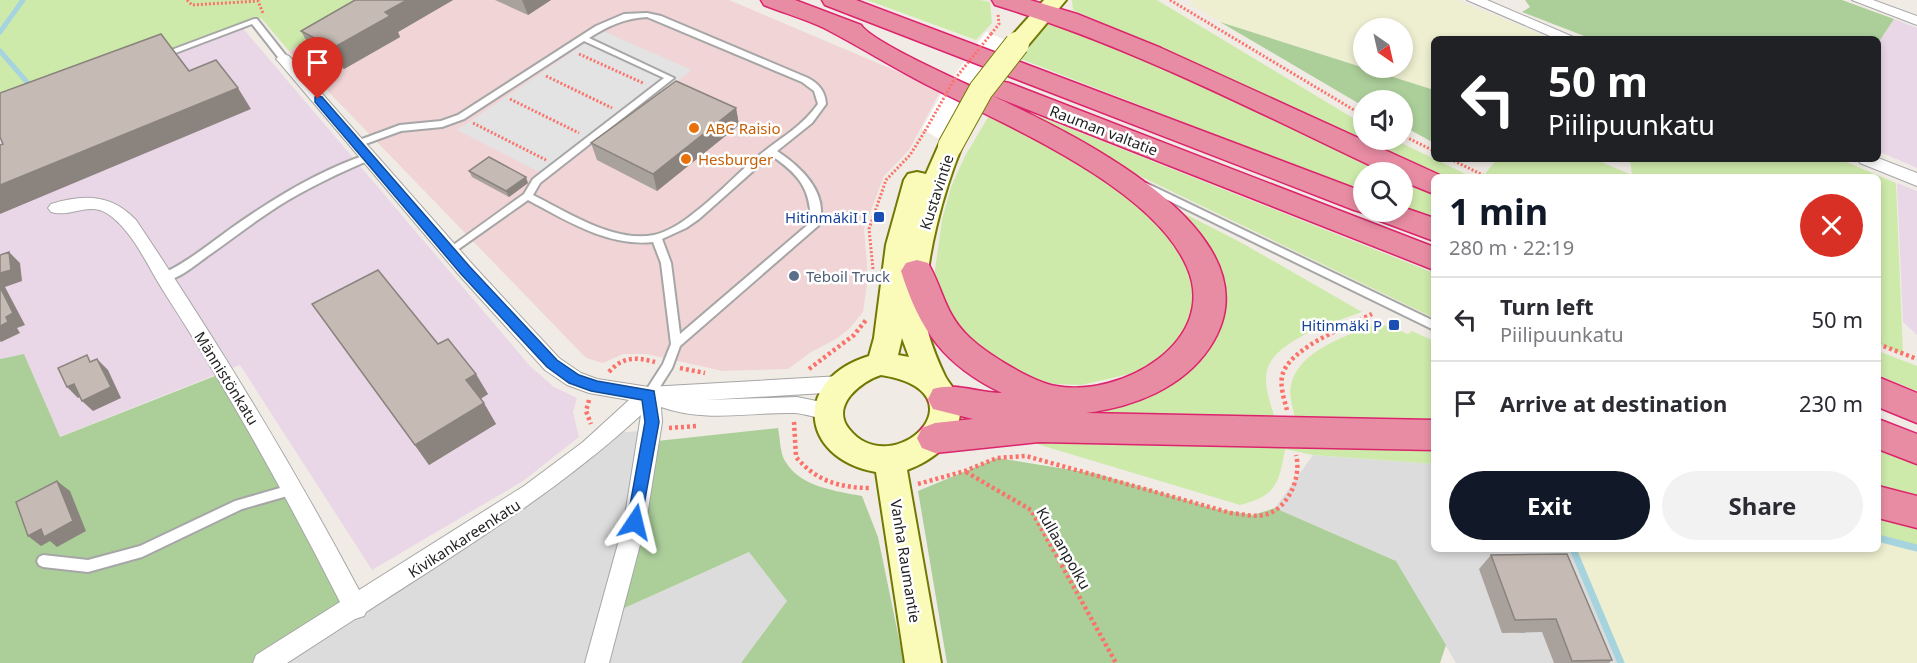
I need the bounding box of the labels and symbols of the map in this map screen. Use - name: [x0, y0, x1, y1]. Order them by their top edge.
- north arrow: [1353, 18, 1413, 78]
- pin: [292, 37, 343, 99]
- street label: Rauman valtatie: [1047, 100, 1161, 160]
- place label: ABC Raisio: [706, 118, 780, 138]
- marker: ABC Raisio: [687, 121, 701, 135]
- place label: Hesburger: [698, 149, 773, 169]
- marker: Hesburger: [679, 152, 693, 166]
- street label: Kustavintie: [914, 152, 958, 232]
- place label: HitinmäkiI I: [785, 207, 867, 227]
- marker: HitinmäkiI I: [872, 210, 886, 224]
- place label: Teboil Truck: [806, 266, 890, 286]
- marker: Teboil Truck: [787, 269, 801, 283]
- place label: Hitinmäki P: [1301, 315, 1382, 335]
- marker: Hitinmäki P: [1387, 318, 1401, 332]
- street label: Männistönkatu: [190, 328, 264, 428]
- position arrow: [603, 490, 667, 554]
- street label: Kivikankareenkatu: [404, 494, 524, 582]
- street label: Vanha Raumantie: [886, 498, 926, 624]
- street label: Kullaanpolku: [1032, 503, 1096, 593]

